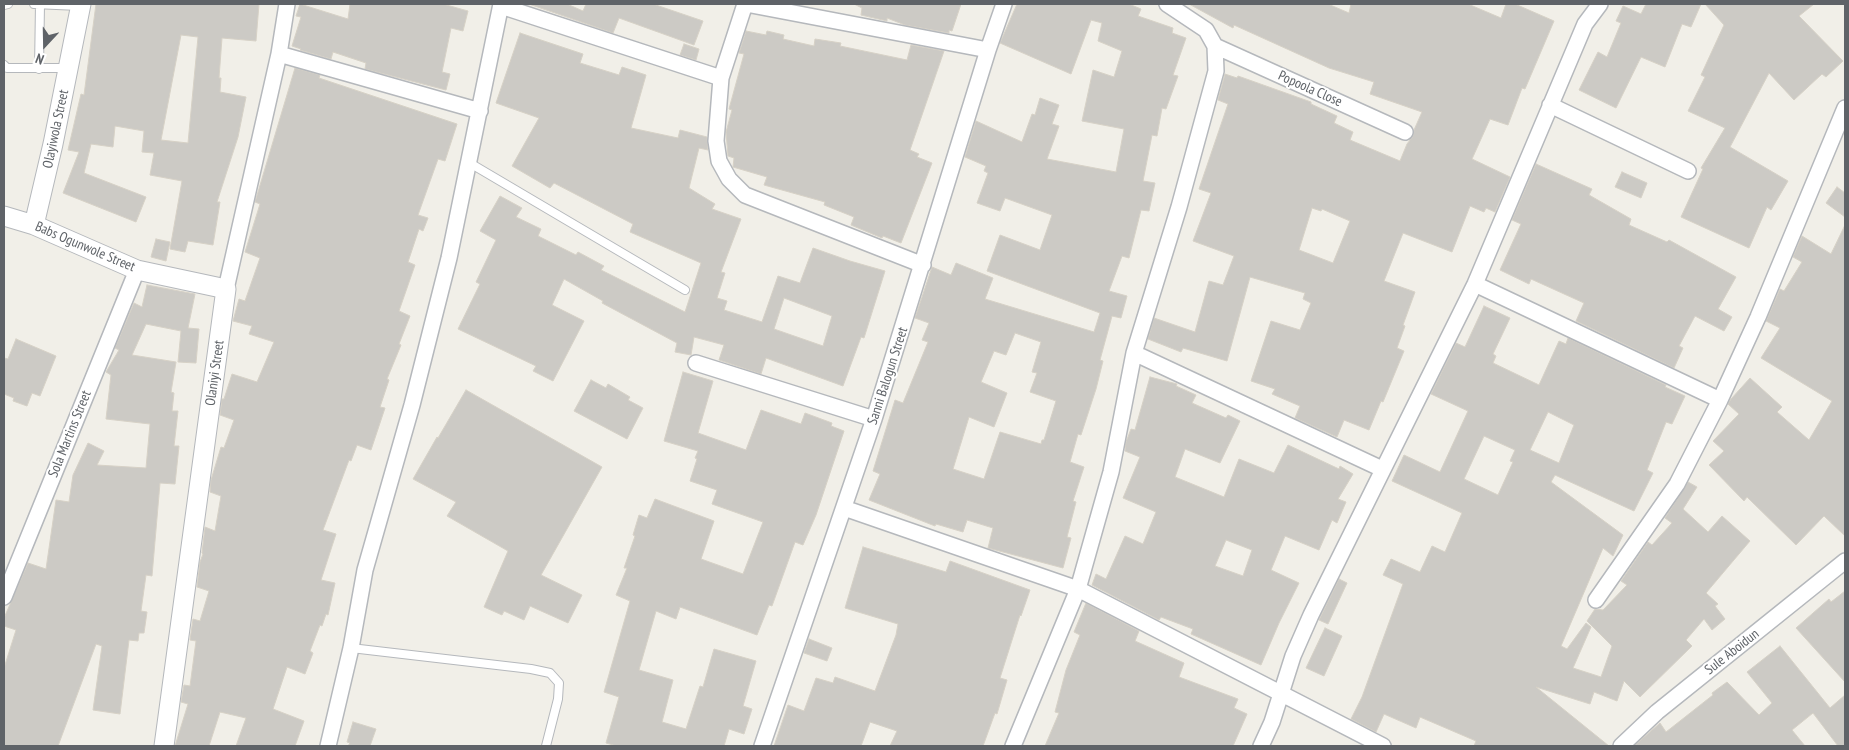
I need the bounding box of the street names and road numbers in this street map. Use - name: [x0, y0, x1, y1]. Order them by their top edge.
- street label: Popoola Close: [1275, 67, 1345, 111]
- street label: Olayiwola Street: [39, 88, 73, 170]
- street label: Babs Ogunwole Street: [32, 218, 138, 276]
- street label: Sanni Balogun Street: [864, 325, 912, 427]
- street label: Olaniyi Street: [202, 339, 228, 407]
- street label: Sola Martins Street: [45, 388, 95, 480]
- street label: Sule Aboidun: [1702, 626, 1762, 678]

